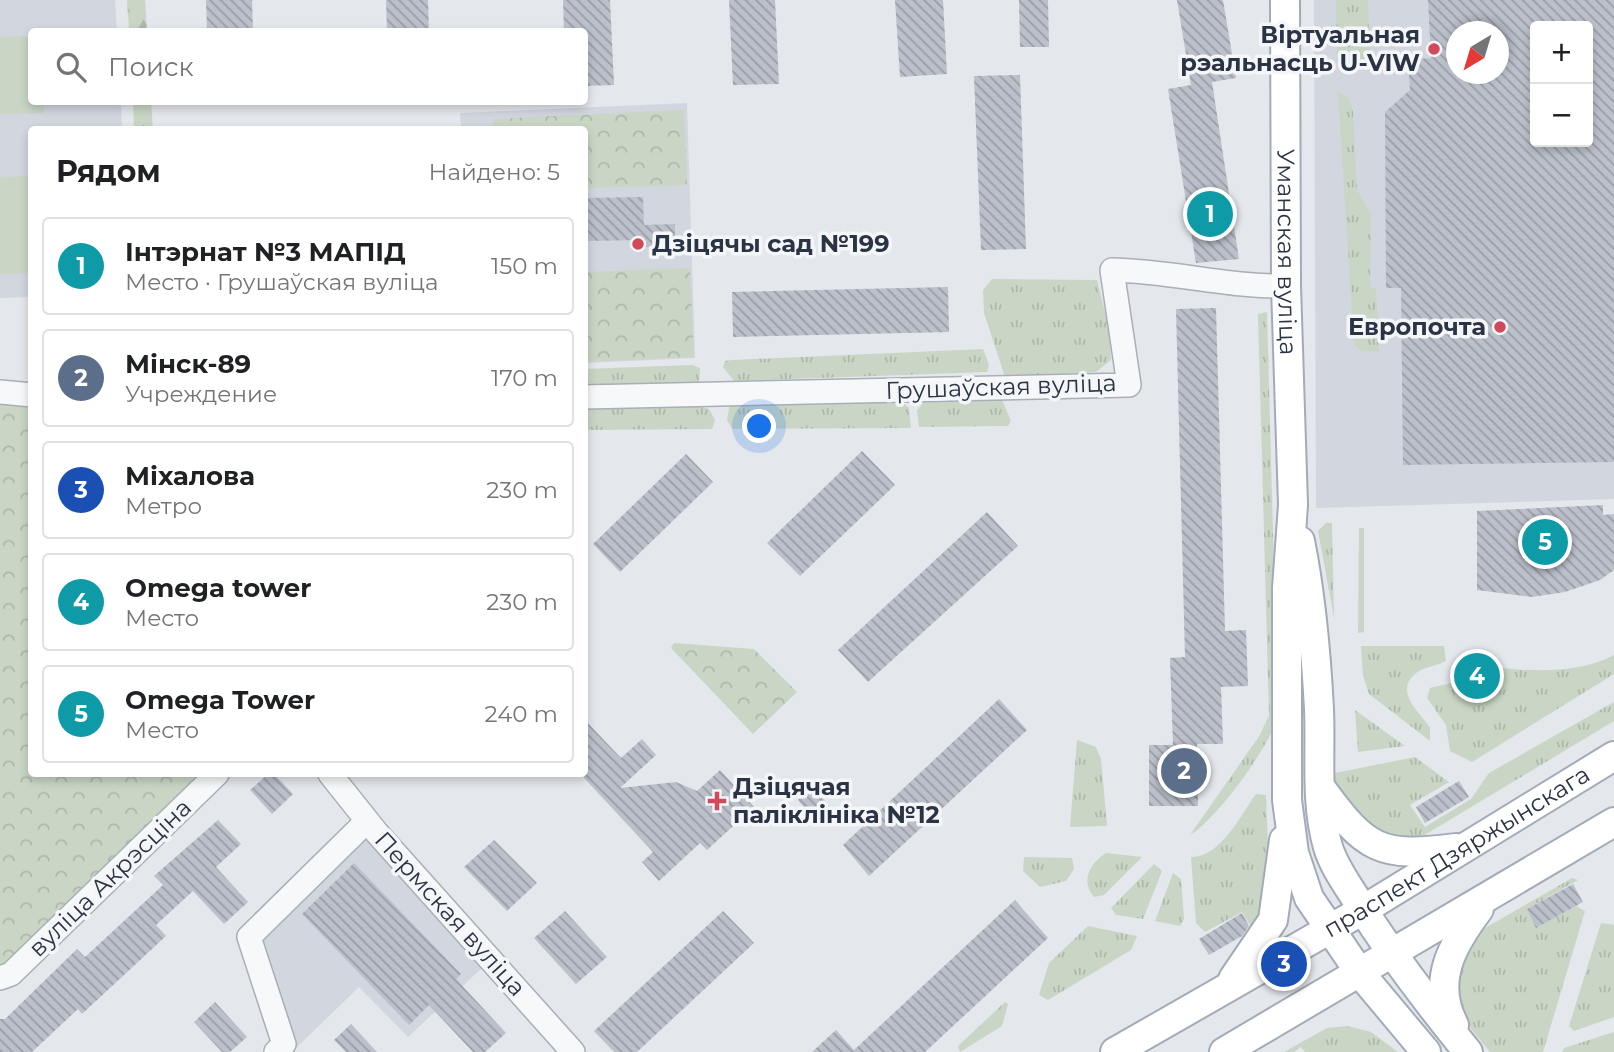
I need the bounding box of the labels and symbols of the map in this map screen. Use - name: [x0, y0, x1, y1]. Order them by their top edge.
- place label: Віртуальная рэальнасць U-VIW: [1180, 20, 1420, 77]
- north arrow: [1446, 21, 1509, 84]
- marker: Віртуальная рэальнасць U-VIW: [1426, 41, 1442, 57]
- street label: Уманская вуліца: [1272, 149, 1303, 356]
- pin: 1: [1187, 188, 1233, 240]
- place label: Дзіцячы сад №199: [652, 229, 889, 258]
- marker: Дзіцячы сад №199: [630, 236, 646, 252]
- place label: Европочта: [1348, 312, 1486, 341]
- marker: Европочта: [1492, 319, 1508, 335]
- street label: Грушаўская вуліца: [885, 368, 1117, 405]
- your location: [742, 409, 776, 443]
- pin: 5: [1522, 516, 1568, 568]
- pin: 4: [1454, 650, 1500, 702]
- pin: 2: [1161, 745, 1207, 797]
- street label: праспект Дзяржынскага: [1318, 759, 1595, 944]
- place label: Дзіцячая паліклініка №12: [733, 772, 940, 829]
- marker: Дзіцячая паліклініка №12: [707, 791, 727, 811]
- street label: вуліца Акрэсціна: [22, 793, 197, 963]
- street label: Пермская вуліца: [369, 825, 532, 1002]
- pin: 3: [1261, 938, 1307, 990]

